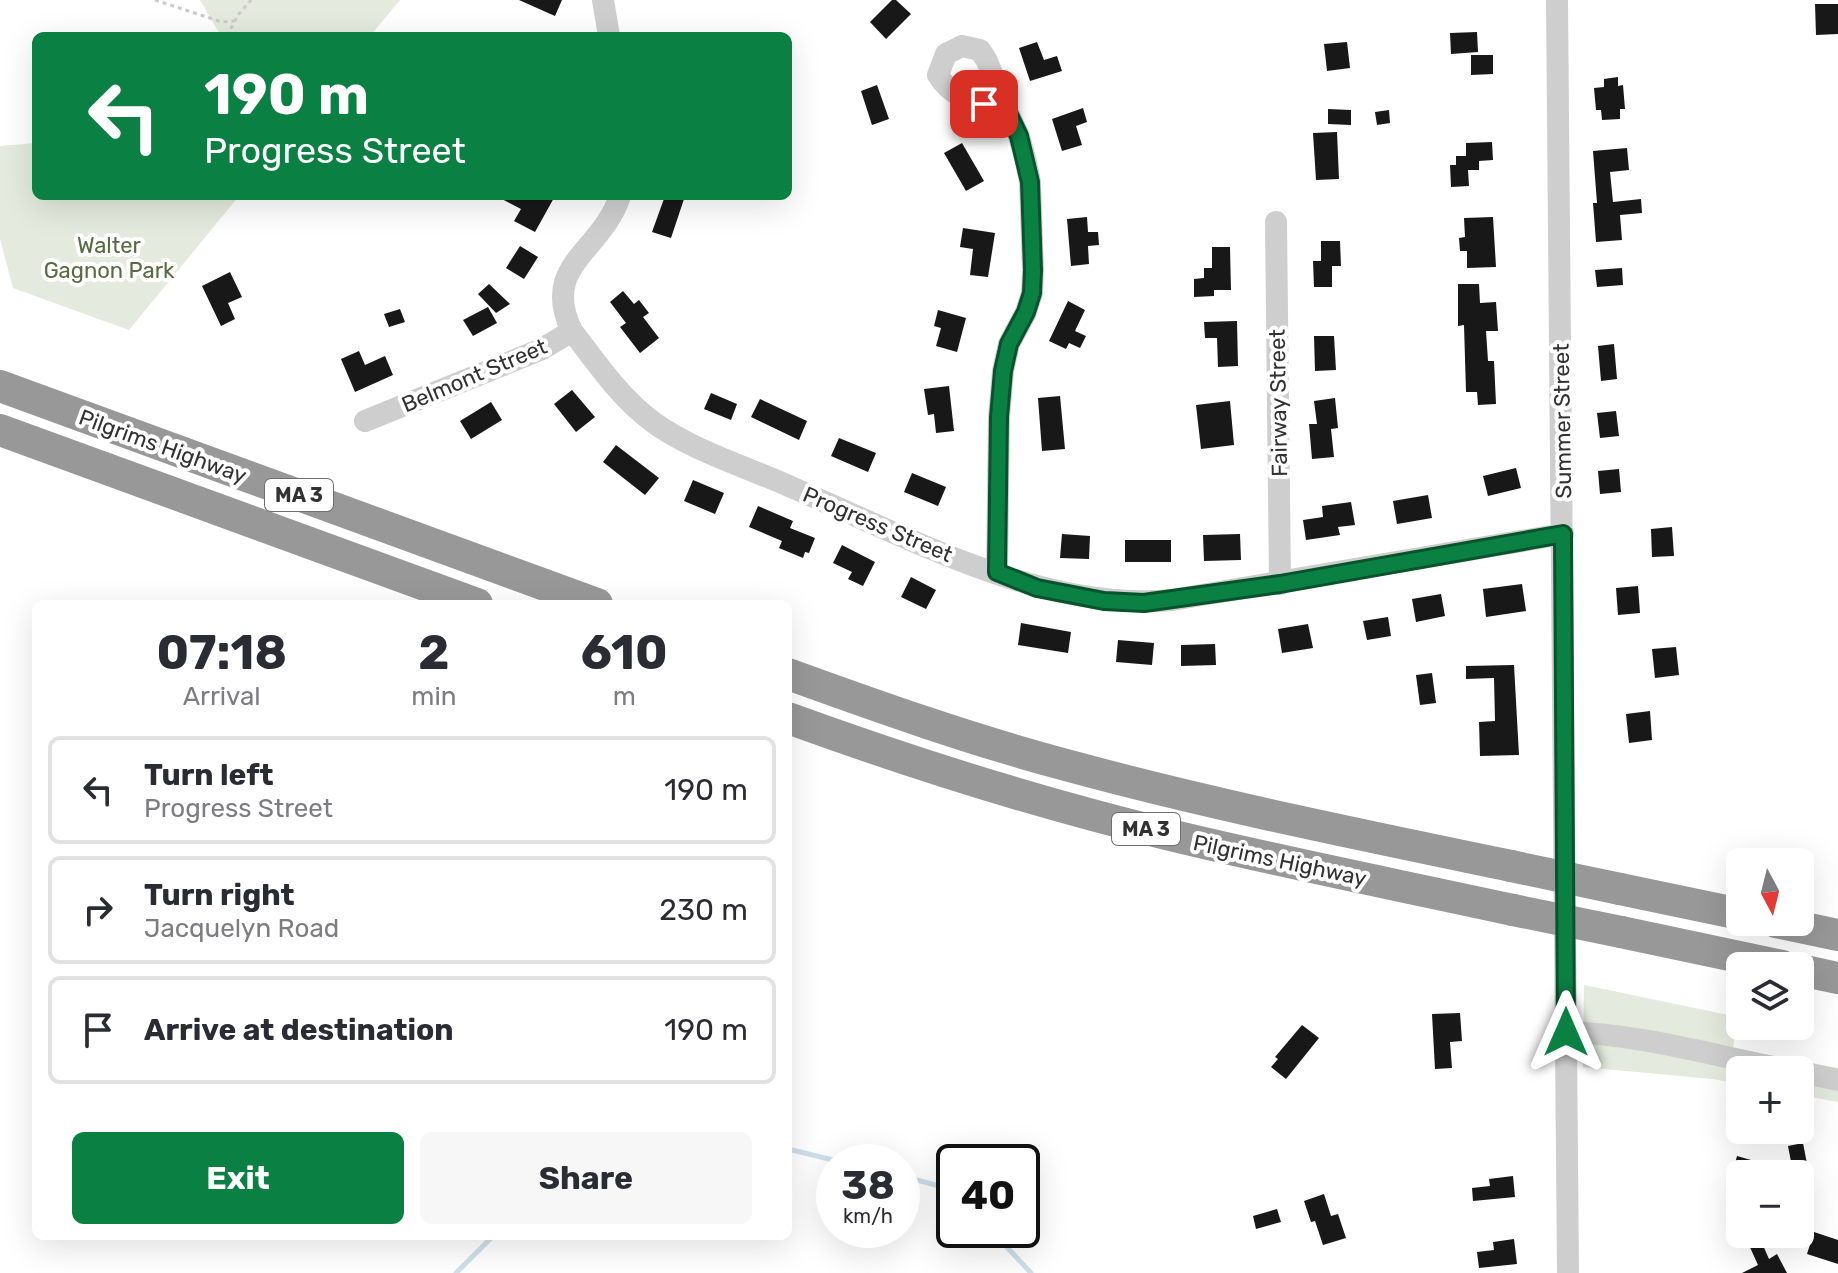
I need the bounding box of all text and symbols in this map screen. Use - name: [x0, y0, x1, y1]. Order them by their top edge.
- text: 190 m: [204, 62, 369, 128]
- icon: left: [72, 64, 176, 168]
- pin: [950, 70, 1018, 138]
- icon: arrive: [962, 82, 1006, 126]
- text: Progress Street: [204, 129, 466, 172]
- park label: Walter Gagnon Park: [44, 232, 175, 284]
- street label: Fairway Street: [1264, 328, 1293, 477]
- street label: Belmont Street: [397, 333, 551, 418]
- street label: Summer Street: [1548, 343, 1577, 499]
- street label: Pilgrims Highway: [75, 404, 250, 489]
- road number: MA 3: [265, 479, 333, 511]
- street label: Progress Street: [799, 481, 957, 568]
- text: 07:18: [156, 624, 287, 681]
- text: 2: [418, 624, 449, 681]
- text: 610: [581, 624, 668, 681]
- text: Arrival: [183, 681, 261, 712]
- text: min: [411, 681, 456, 712]
- text: m: [613, 681, 636, 712]
- text: Turn left: [144, 757, 274, 793]
- icon: left: [76, 768, 120, 812]
- text: 190 m: [664, 772, 748, 808]
- text: Progress Street: [144, 793, 333, 824]
- road number: MA 3: [1112, 813, 1180, 845]
- street label: Pilgrims Highway: [1191, 829, 1369, 892]
- north arrow: [1726, 848, 1814, 936]
- map controls: [1726, 848, 1814, 1248]
- text: Turn right: [144, 877, 295, 913]
- icon: right: [76, 888, 120, 932]
- text: 230 m: [659, 892, 748, 928]
- text: Jacquelyn Road: [144, 913, 339, 944]
- button: layers: [1726, 952, 1814, 1040]
- position arrow: [1524, 990, 1608, 1074]
- icon: arrive: [76, 1008, 120, 1052]
- text: Arrive at destination: [144, 1012, 454, 1048]
- text: 190 m: [664, 1012, 748, 1048]
- button: +: [1726, 1056, 1814, 1144]
- button: Exit: [72, 1132, 404, 1224]
- button: Share: [420, 1132, 752, 1224]
- speed limit sign: 40: [936, 1144, 1040, 1248]
- button: −: [1726, 1160, 1814, 1248]
- text: 38: [841, 1162, 895, 1209]
- text: km/h: [843, 1204, 893, 1228]

